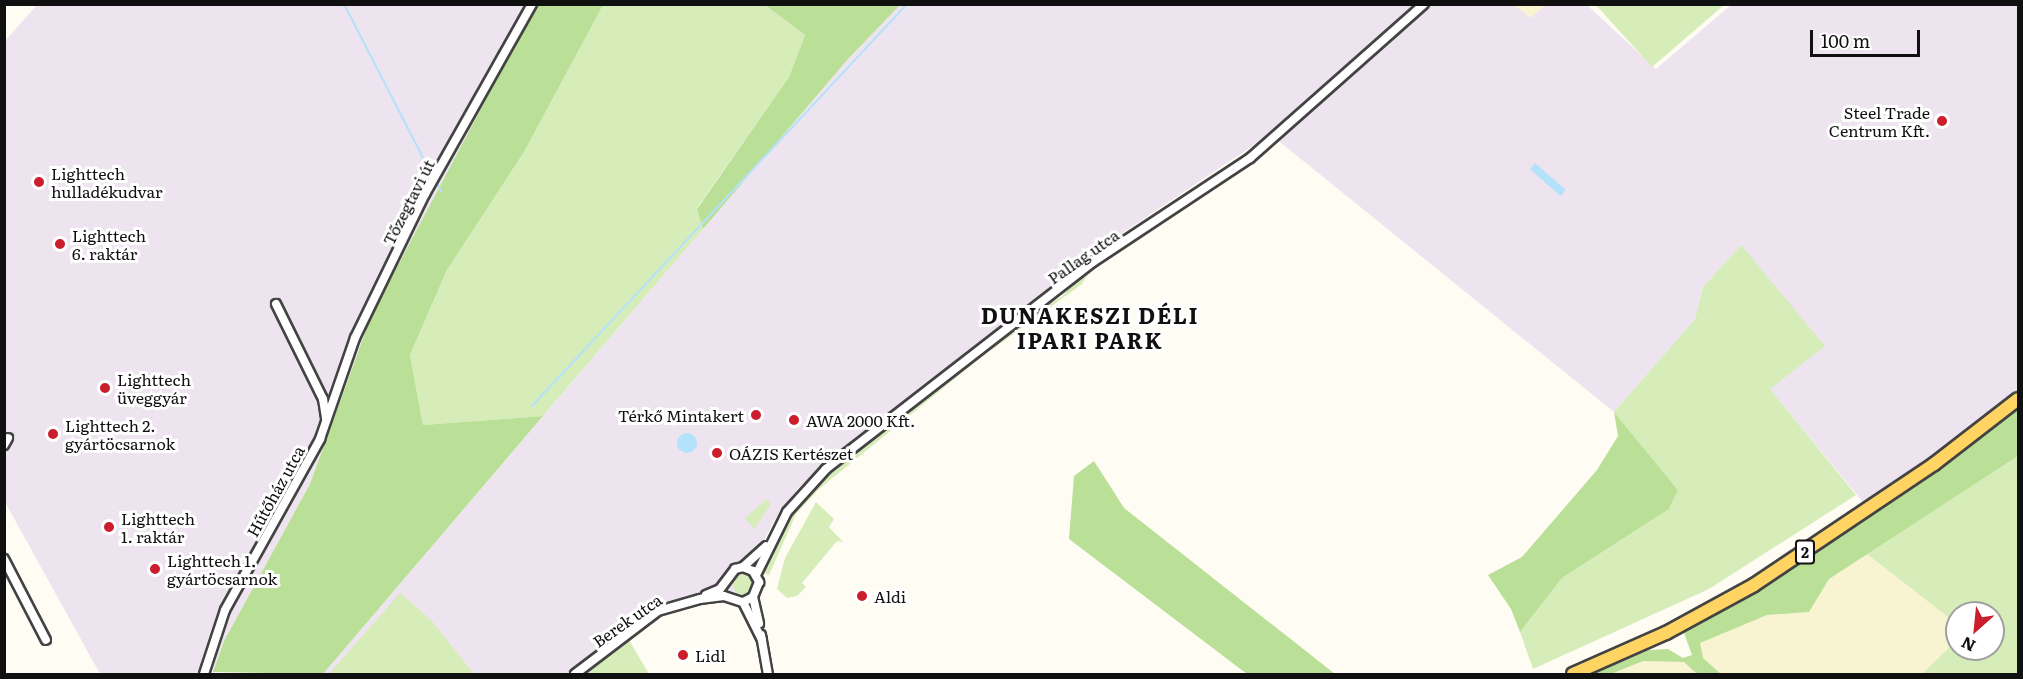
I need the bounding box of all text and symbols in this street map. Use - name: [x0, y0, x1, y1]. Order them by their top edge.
- scale bar: [1813, 18, 1922, 56]
- text: 100 m: [1821, 27, 1870, 54]
- place label: Steel Trade Centrum Kft.: [1829, 102, 1930, 140]
- marker: Steel Trade Centrum Kft.: [1935, 114, 1949, 128]
- street label: Tőzegtavi út: [378, 156, 438, 248]
- place label: Lighttech hulladékudvar: [51, 163, 163, 201]
- marker: Lighttech hulladékudvar: [32, 175, 46, 189]
- place label: Lighttech 6. raktár: [72, 225, 146, 263]
- street label: Pallag utca: [1044, 225, 1122, 287]
- marker: Lighttech 6. raktár: [53, 237, 67, 251]
- district label: DUNAKESZI DÉLI IPARI PARK: [981, 301, 1199, 352]
- place label: Lighttech üveggyár: [117, 369, 191, 407]
- marker: Lighttech üveggyár: [98, 381, 112, 395]
- place label: Térkő Mintakert: [618, 405, 744, 425]
- marker: Térkő Mintakert: [749, 408, 763, 422]
- place label: AWA 2000 Kft.: [806, 410, 915, 430]
- marker: AWA 2000 Kft.: [787, 413, 801, 427]
- place label: Lighttech 2. gyártöcsarnok: [65, 415, 175, 453]
- marker: Lighttech 2. gyártöcsarnok: [46, 427, 60, 441]
- street label: Hűtőház utca: [242, 442, 308, 540]
- place label: OÁZIS Kertészet: [729, 443, 853, 463]
- marker: OÁZIS Kertészet: [710, 446, 724, 460]
- place label: Lighttech 1. raktár: [121, 508, 195, 546]
- marker: Lighttech 1. raktár: [102, 520, 116, 534]
- road number: 2: [1794, 540, 1816, 564]
- place label: Lighttech 1. gyártöcsarnok: [167, 550, 277, 588]
- marker: Lighttech 1. gyártöcsarnok: [148, 562, 162, 576]
- place label: Aldi: [874, 586, 906, 606]
- street label: Berek utca: [589, 589, 665, 651]
- marker: Aldi: [855, 589, 869, 603]
- north arrow: [1945, 601, 2005, 661]
- text: N: [1956, 632, 1979, 659]
- place label: Lidl: [695, 645, 726, 665]
- marker: Lidl: [676, 648, 690, 662]

